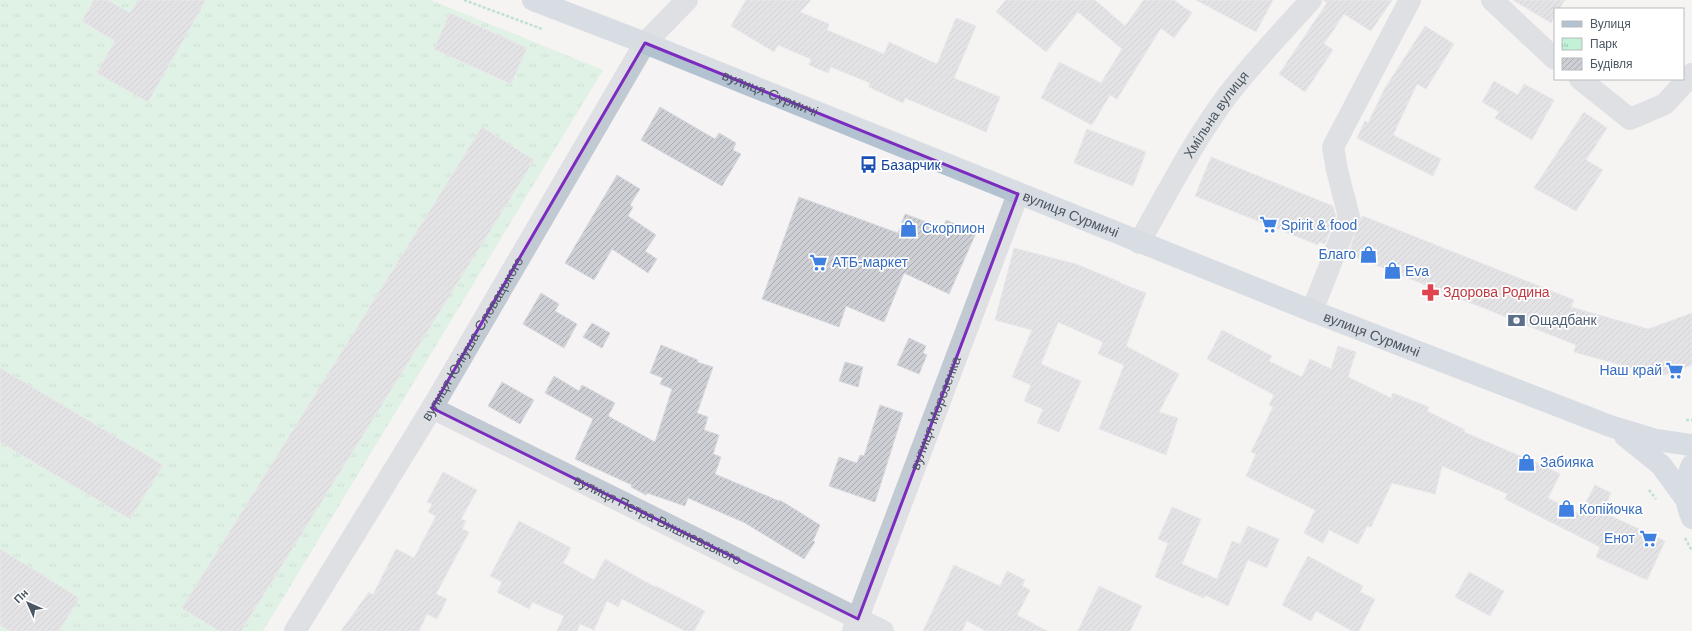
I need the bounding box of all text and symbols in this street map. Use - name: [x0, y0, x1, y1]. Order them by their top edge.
- legend: [1554, 8, 1684, 80]
- text: Вулиця: [1590, 17, 1631, 31]
- text: Парк: [1590, 37, 1618, 51]
- text: Будівля: [1590, 57, 1632, 71]
- street label: вулиця Сурмичі: [720, 67, 821, 120]
- street label: Хмільна вулиця: [1180, 68, 1252, 161]
- bus stop icon: Базарчик: [858, 155, 878, 175]
- place label: Базарчик: [881, 157, 942, 173]
- street label: вулиця Сурмичі: [1021, 188, 1121, 241]
- supermarket icon: Spirit & food: [1258, 215, 1278, 235]
- place label: Spirit & food: [1281, 217, 1357, 233]
- shop icon: Скорпион: [899, 218, 919, 238]
- place label: Скорпион: [922, 220, 985, 236]
- shop icon: Благо: [1359, 244, 1379, 264]
- place label: Благо: [1318, 246, 1356, 262]
- supermarket icon: АТБ-маркет: [809, 252, 829, 272]
- street label: вулиця Юліуша Словацького: [418, 254, 527, 424]
- place label: АТБ-маркет: [832, 254, 908, 270]
- shop icon: Eva: [1382, 261, 1402, 281]
- place label: Eva: [1405, 263, 1429, 279]
- pharmacy icon: Здорова Родина: [1420, 282, 1440, 302]
- place label: Здорова Родина: [1443, 284, 1550, 300]
- street label: вулиця Сурмичі: [1321, 308, 1422, 360]
- bank icon: Ощадбанк: [1506, 310, 1526, 330]
- place label: Ощадбанк: [1529, 312, 1598, 328]
- street label: вулиця Морозенка: [907, 354, 964, 472]
- supermarket icon: Наш край: [1665, 360, 1685, 380]
- place label: Наш край: [1599, 362, 1662, 378]
- shop icon: Забияка: [1517, 452, 1537, 472]
- place label: Забияка: [1540, 454, 1594, 470]
- street label: вулиця Петра Вишневського: [571, 472, 744, 568]
- shop icon: Копійочка: [1556, 499, 1576, 519]
- place label: Копійочка: [1579, 501, 1643, 517]
- supermarket icon: Енот: [1638, 528, 1658, 548]
- place label: Енот: [1604, 530, 1636, 546]
- north arrow: [8, 583, 48, 623]
- text: Пн: [12, 587, 30, 605]

